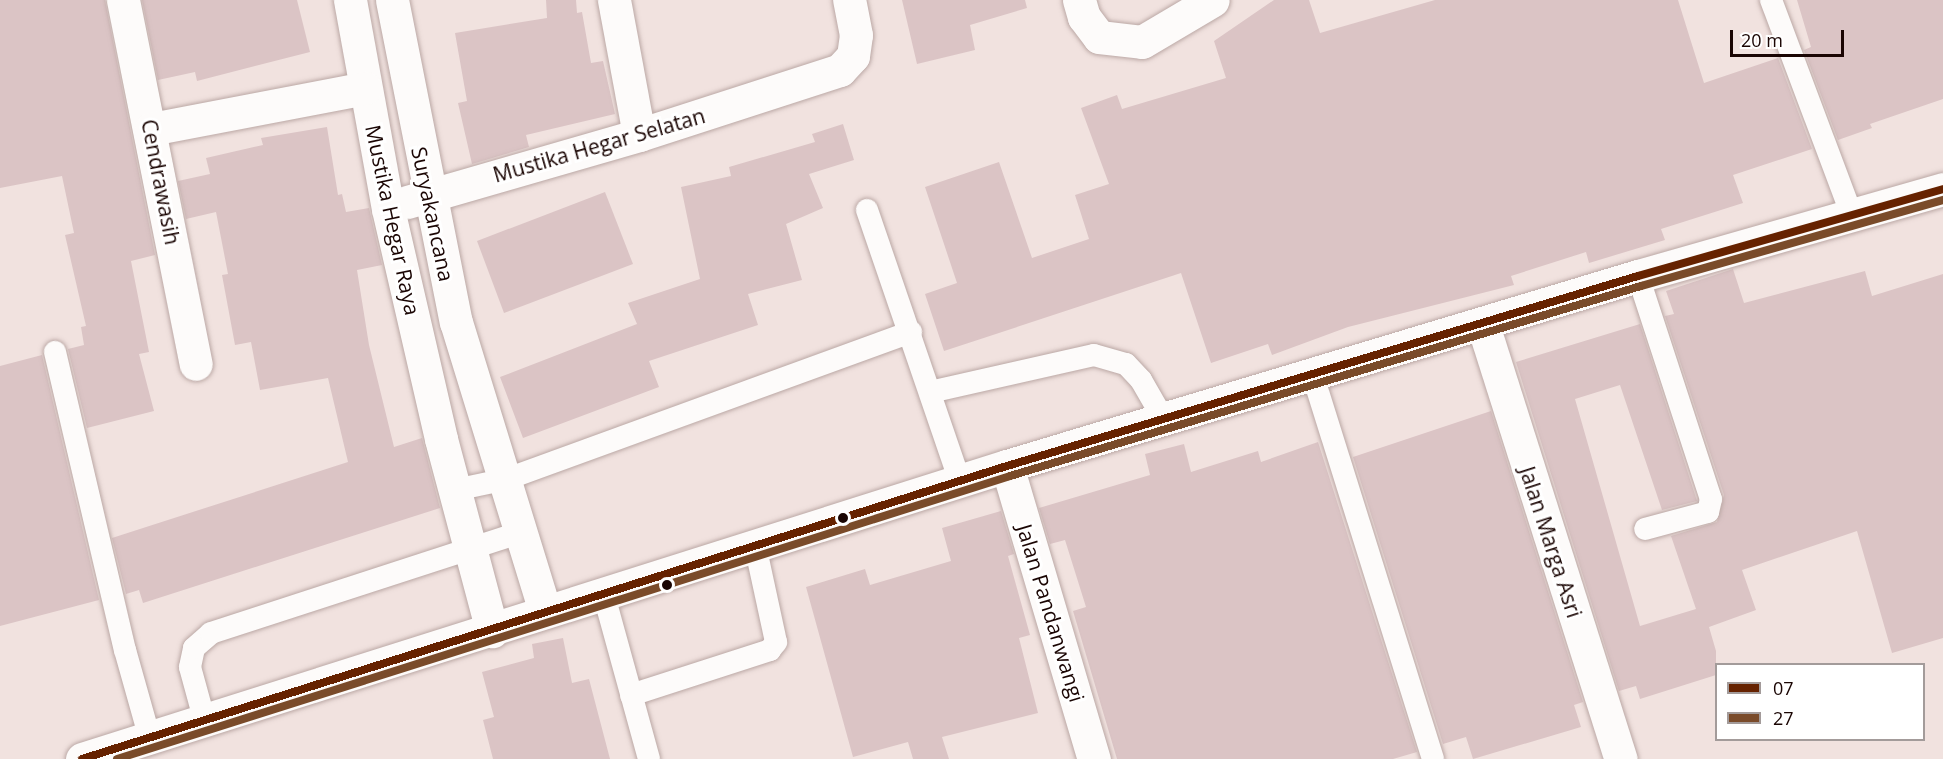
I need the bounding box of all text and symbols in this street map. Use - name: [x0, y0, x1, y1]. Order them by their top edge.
- scale bar: [1733, 18, 1847, 56]
- text: 20 m: [1741, 28, 1783, 52]
- street label: Mustika Hegar Selatan: [490, 103, 708, 187]
- street label: Cendrawasih: [137, 117, 185, 247]
- street label: Mustika Hegar Raya: [361, 123, 425, 317]
- street label: Suryakancana: [406, 144, 460, 284]
- street label: Jalan Marga Asri: [1515, 463, 1587, 621]
- unlabelled marker: [837, 512, 849, 524]
- street label: Jalan Pandanwangi: [1012, 521, 1090, 705]
- unlabelled marker: [661, 579, 673, 591]
- legend: [1715, 663, 1925, 741]
- text: 07: [1773, 676, 1794, 700]
- text: 27: [1773, 706, 1794, 730]

